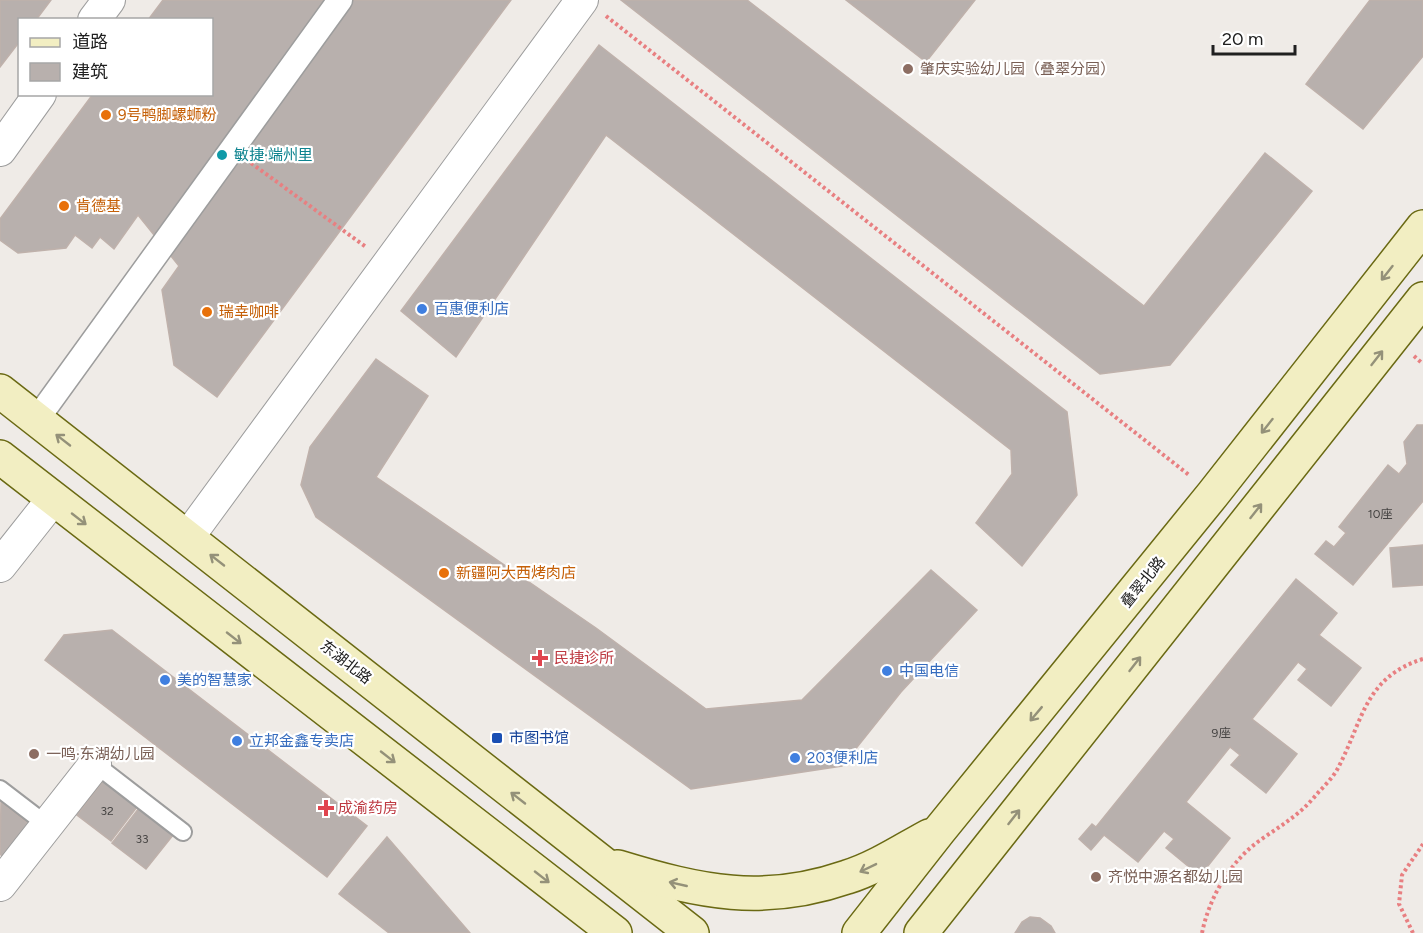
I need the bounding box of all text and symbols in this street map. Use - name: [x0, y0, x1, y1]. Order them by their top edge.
- legend: [18, 18, 213, 96]
- scale bar: [1213, 18, 1296, 56]
- text: 20 m: [1222, 28, 1263, 50]
- text: 道路: [72, 31, 108, 53]
- place label: 肇庆实验幼儿园（叠翠分园）: [920, 60, 1115, 78]
- text: 建筑: [72, 61, 108, 83]
- marker: 肇庆实验幼儿园（叠翠分园）: [901, 62, 915, 76]
- place label: 9号鸭脚螺蛳粉: [118, 106, 217, 124]
- marker: 9号鸭脚螺蛳粉: [99, 108, 113, 122]
- place label: 敏捷·端州里: [234, 146, 313, 164]
- marker: 敏捷·端州里: [215, 148, 229, 162]
- place label: 肯德基: [76, 197, 121, 215]
- marker: 肯德基: [57, 199, 71, 213]
- one-way arrow: [1381, 264, 1394, 280]
- place label: 百惠便利店: [434, 300, 509, 318]
- marker: 百惠便利店: [415, 302, 429, 316]
- place label: 瑞幸咖啡: [219, 303, 279, 321]
- marker: 瑞幸咖啡: [200, 305, 214, 319]
- one-way arrow: [1370, 350, 1383, 366]
- one-way arrow: [1260, 418, 1273, 434]
- one-way arrow: [55, 433, 71, 446]
- one-way arrow: [1249, 503, 1262, 519]
- house number: 10座: [1368, 507, 1392, 521]
- one-way arrow: [71, 512, 87, 525]
- one-way arrow: [209, 553, 225, 566]
- street label: 叠翠北路: [1117, 553, 1169, 611]
- place label: 新疆阿大西烤肉店: [456, 564, 576, 582]
- marker: 新疆阿大西烤肉店: [437, 566, 451, 580]
- one-way arrow: [225, 631, 241, 644]
- street label: 东湖北路: [317, 636, 375, 688]
- marker: 民捷诊所: [531, 649, 549, 667]
- place label: 民捷诊所: [554, 649, 614, 667]
- one-way arrow: [1129, 656, 1142, 672]
- place label: 中国电信: [899, 662, 959, 680]
- marker: 中国电信: [880, 664, 894, 678]
- place label: 美的智慧家: [177, 671, 252, 689]
- marker: 美的智慧家: [158, 673, 172, 687]
- one-way arrow: [1029, 706, 1043, 721]
- house number: 9座: [1212, 726, 1230, 740]
- place label: 市图书馆: [509, 729, 569, 747]
- marker: 市图书馆: [490, 731, 504, 745]
- place label: 立邦金鑫专卖店: [249, 732, 354, 750]
- marker: 立邦金鑫专卖店: [230, 734, 244, 748]
- place label: 一鸣·东湖幼儿园: [46, 745, 155, 763]
- marker: 一鸣·东湖幼儿园: [27, 747, 41, 761]
- place label: 203便利店: [807, 749, 878, 767]
- one-way arrow: [379, 751, 395, 764]
- marker: 203便利店: [788, 751, 802, 765]
- one-way arrow: [511, 791, 527, 804]
- place label: 成渝药房: [338, 799, 398, 817]
- marker: 成渝药房: [319, 801, 333, 815]
- house number: 32: [100, 804, 114, 818]
- one-way arrow: [1008, 809, 1021, 825]
- house number: 33: [135, 832, 149, 846]
- one-way arrow: [860, 862, 878, 874]
- place label: 齐悦中源名都幼儿园: [1108, 868, 1243, 886]
- one-way arrow: [534, 870, 550, 883]
- marker: 齐悦中源名都幼儿园: [1089, 870, 1103, 884]
- one-way arrow: [669, 878, 688, 890]

